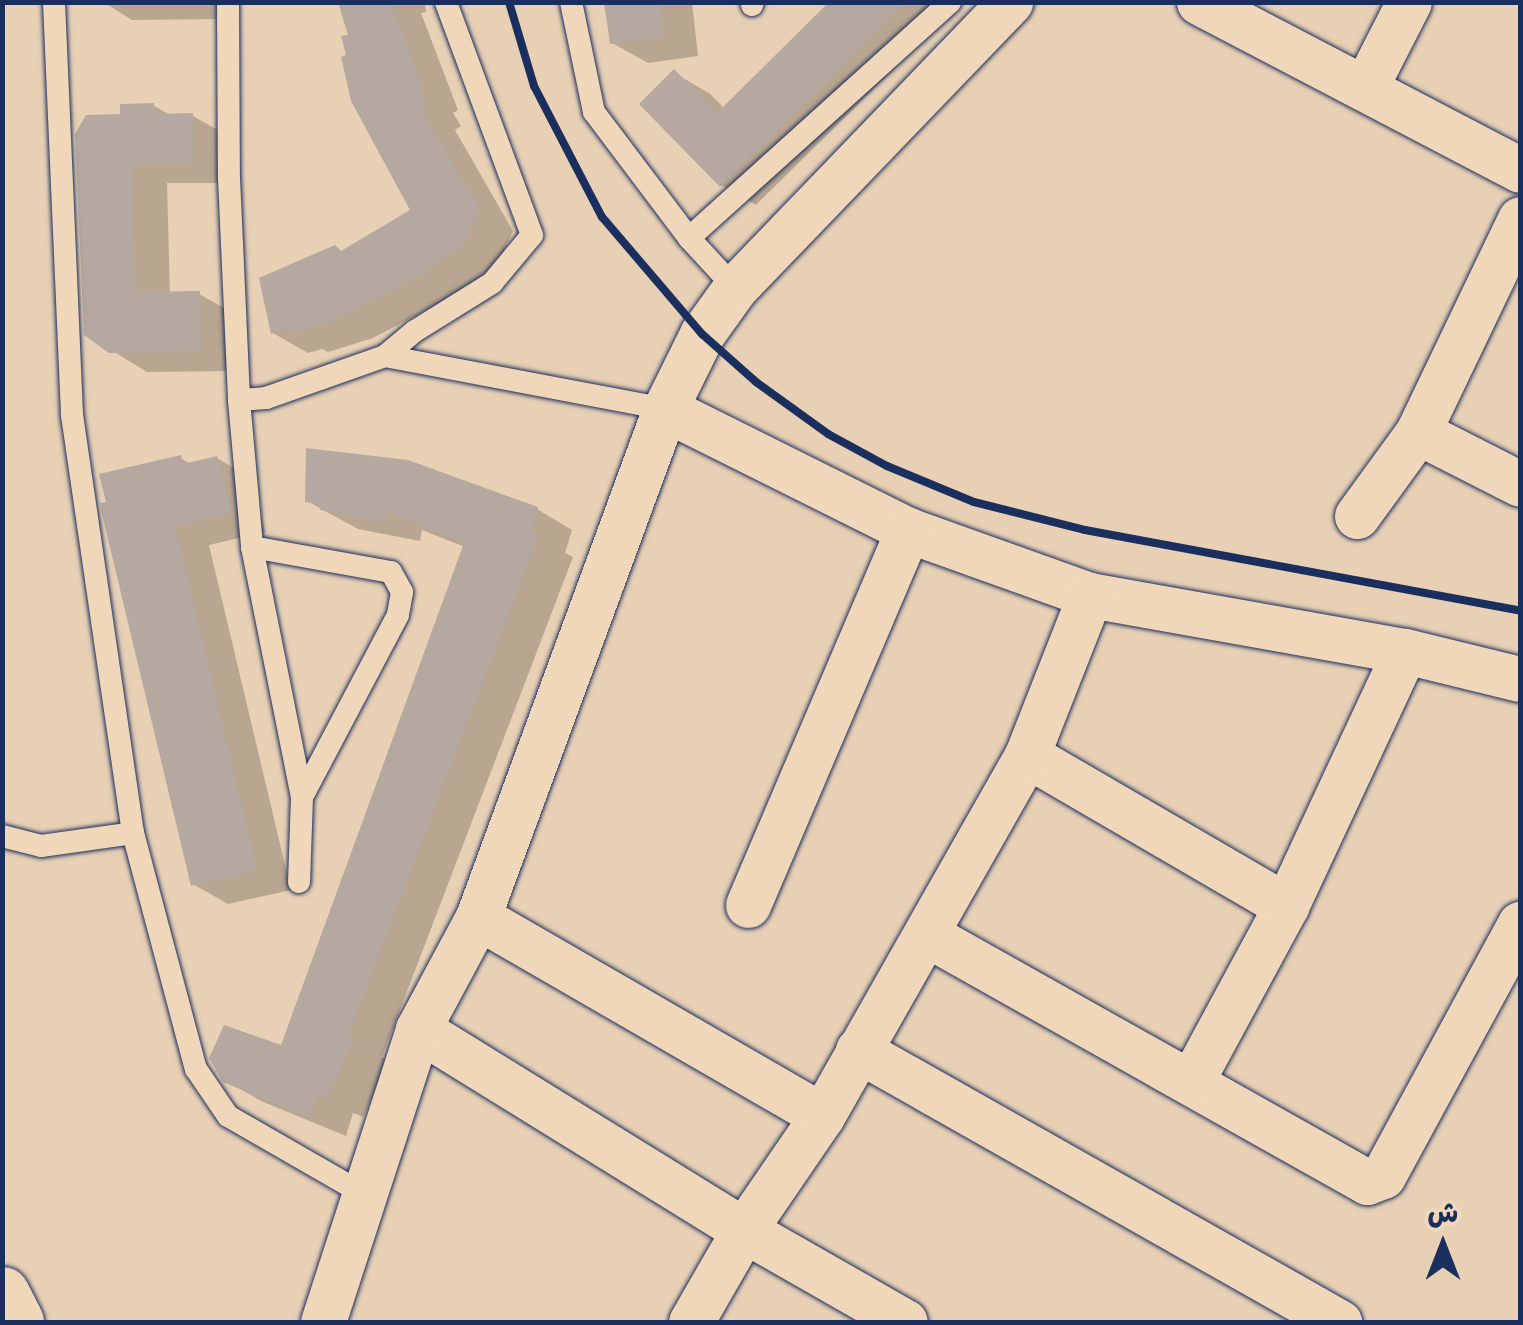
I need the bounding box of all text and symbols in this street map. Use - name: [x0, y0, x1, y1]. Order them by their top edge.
- text: ش: [1428, 1192, 1458, 1237]
- north arrow: [1393, 1195, 1493, 1295]

